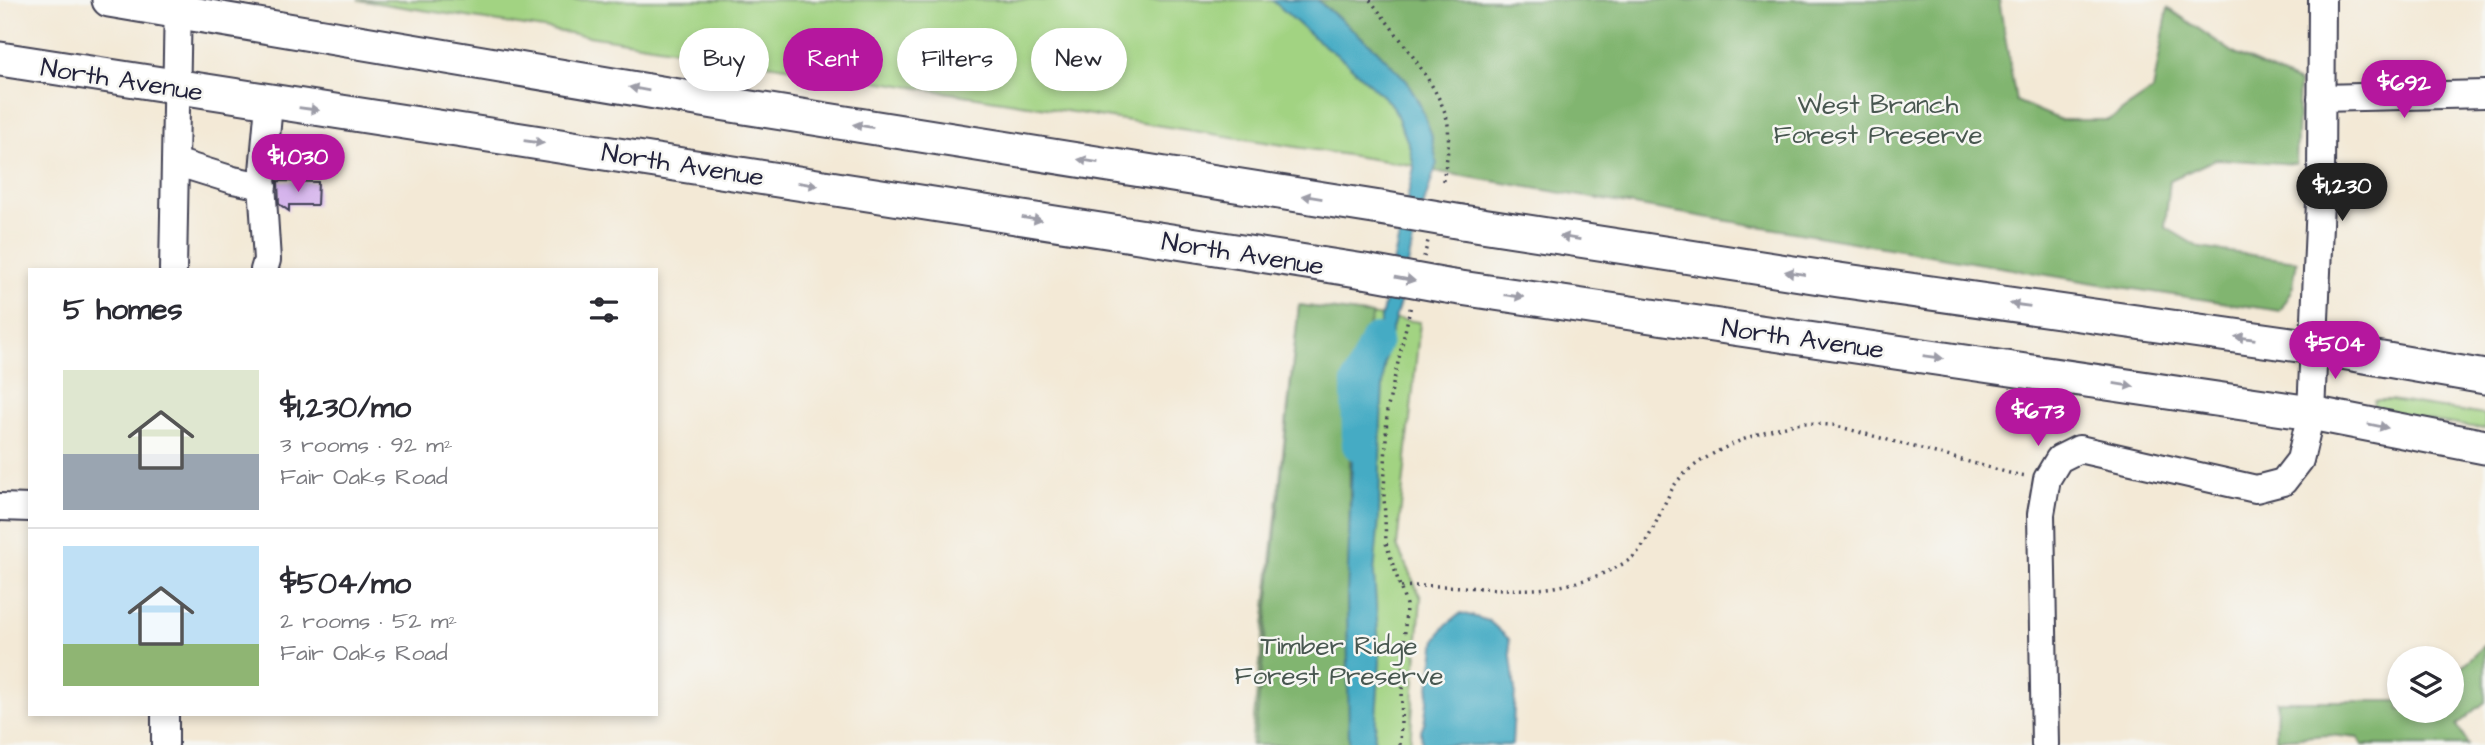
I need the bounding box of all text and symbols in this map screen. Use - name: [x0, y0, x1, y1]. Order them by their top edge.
- chip: Buy: [679, 28, 769, 91]
- chip: Rent: [783, 28, 883, 91]
- chip: Filters: [897, 28, 1017, 91]
- chip: New: [1031, 28, 1127, 91]
- street label: North Avenue: [38, 49, 205, 111]
- pin: $692: [2363, 60, 2445, 120]
- text: $692: [2377, 67, 2431, 99]
- one-way arrow: [627, 83, 649, 94]
- park label: West Branch Forest Preserve: [1773, 87, 1983, 153]
- one-way arrow: [298, 103, 320, 114]
- one-way arrow: [852, 120, 874, 131]
- pin: $1,030: [241, 134, 355, 194]
- street label: North Avenue: [599, 134, 766, 196]
- one-way arrow: [523, 137, 545, 148]
- text: $1,030: [268, 141, 328, 173]
- one-way arrow: [1077, 156, 1099, 167]
- pin: $1,230: [2285, 164, 2399, 223]
- text: $1,230: [2312, 170, 2372, 202]
- one-way arrow: [797, 179, 819, 190]
- one-way arrow: [1301, 191, 1323, 202]
- one-way arrow: [1021, 214, 1043, 225]
- street label: North Avenue: [1159, 223, 1326, 285]
- one-way arrow: [1559, 233, 1581, 244]
- one-way arrow: [1784, 267, 1806, 278]
- one-way arrow: [1394, 273, 1416, 284]
- text: 5 homes: [63, 289, 183, 331]
- icon: filters: [585, 291, 623, 329]
- one-way arrow: [1503, 291, 1525, 302]
- one-way arrow: [2009, 300, 2031, 311]
- street label: North Avenue: [1719, 310, 1886, 368]
- pin: $504: [2294, 322, 2376, 381]
- text: $504: [2305, 328, 2365, 360]
- one-way arrow: [2234, 332, 2256, 343]
- one-way arrow: [1922, 352, 1944, 363]
- one-way arrow: [2113, 380, 2135, 391]
- text: $1,230/mo: [280, 387, 411, 429]
- pin: $673: [1997, 388, 2079, 448]
- text: $673: [2011, 395, 2065, 427]
- icon: home: [119, 398, 203, 482]
- one-way arrow: [2367, 421, 2389, 432]
- text: 3 rooms · 92 m²: [280, 429, 453, 461]
- text: Fair Oaks Road: [280, 461, 448, 493]
- text: $504/mo: [280, 563, 411, 605]
- icon: home: [119, 574, 203, 658]
- text: 2 rooms · 52 m²: [280, 605, 457, 637]
- park label: Timber Ridge Forest Preserve: [1234, 628, 1444, 694]
- text: Fair Oaks Road: [280, 637, 448, 669]
- map controls: [2387, 646, 2464, 723]
- button: layers: [2387, 646, 2464, 723]

